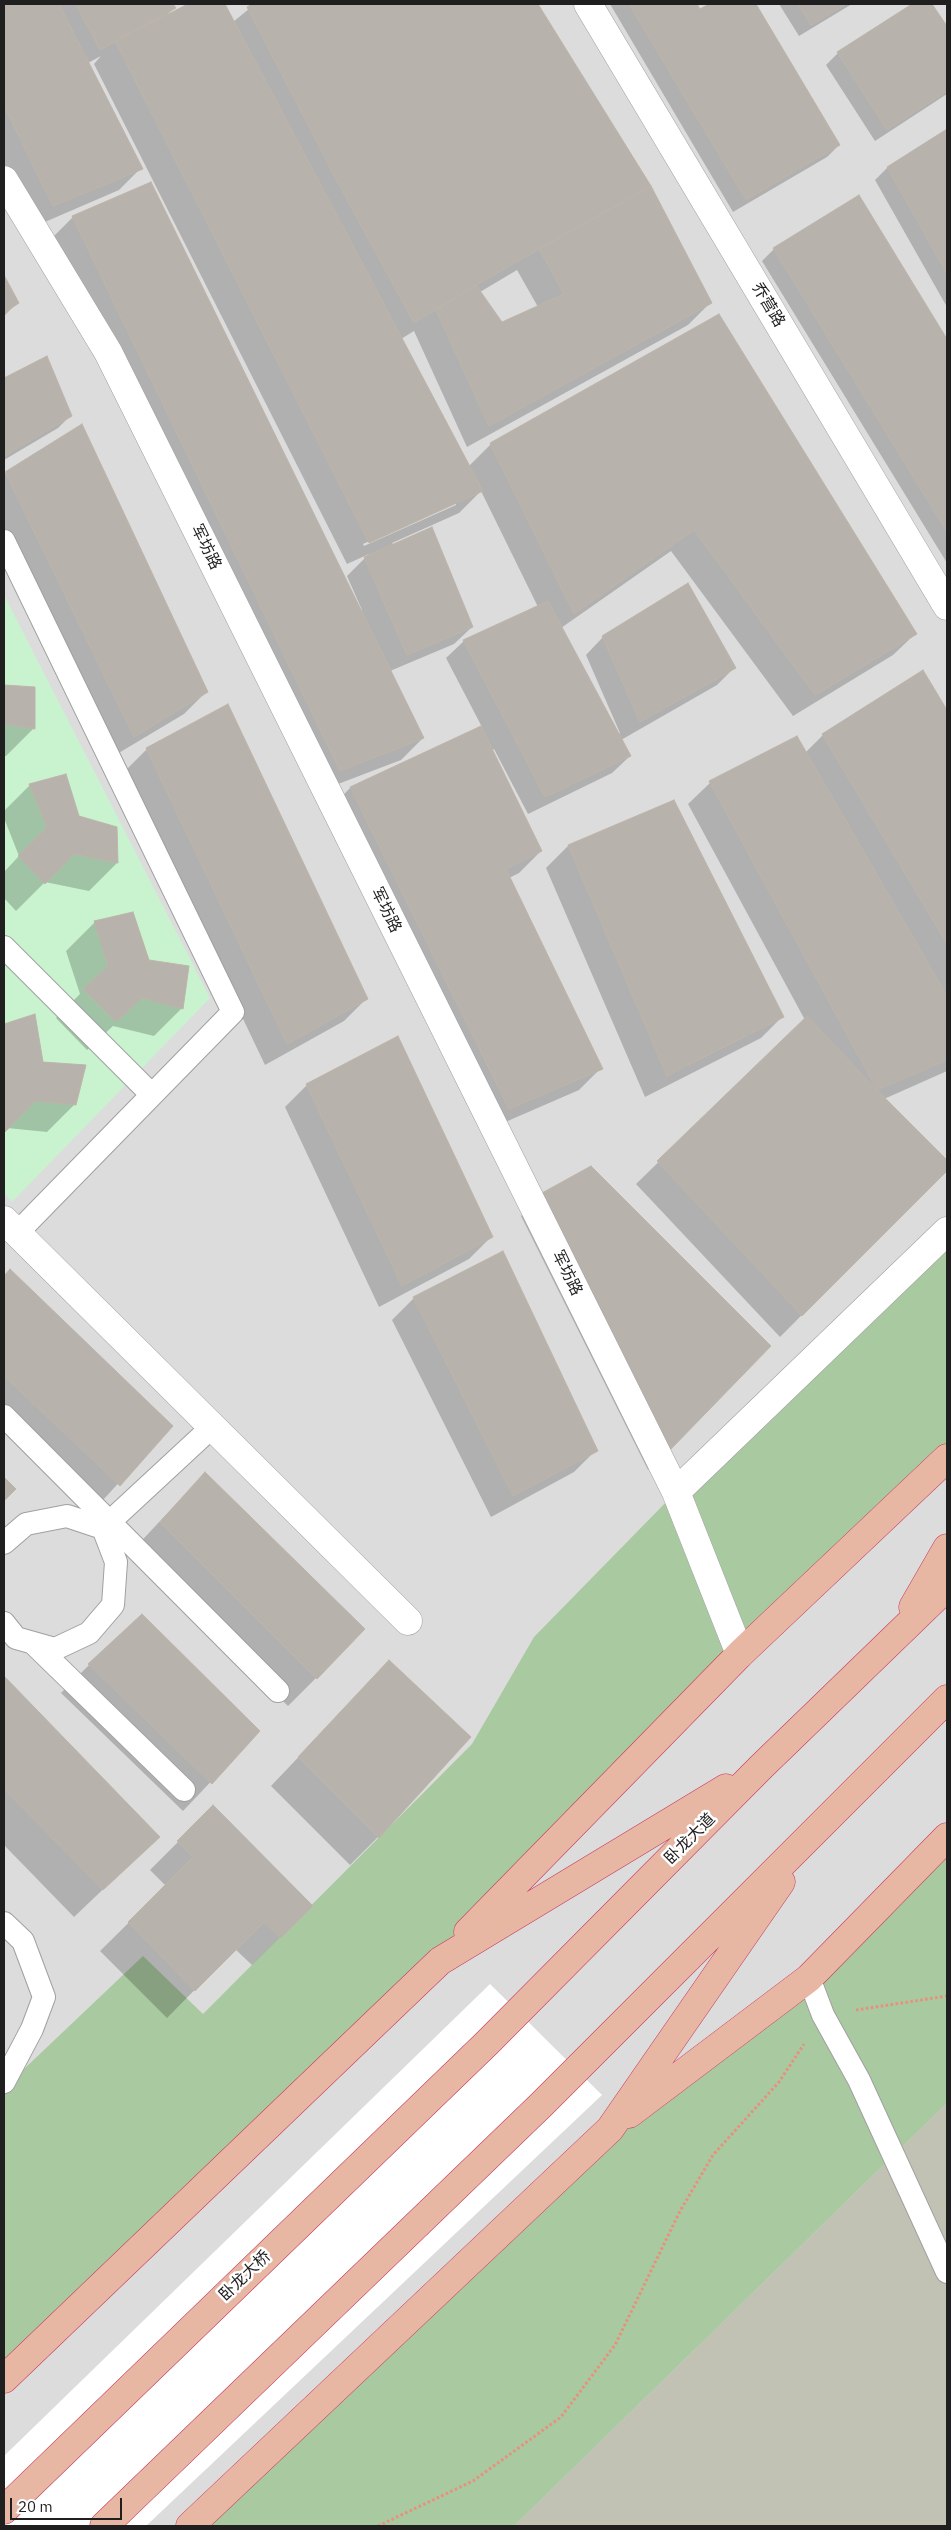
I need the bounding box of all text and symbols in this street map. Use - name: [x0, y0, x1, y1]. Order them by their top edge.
- street label: 乔营路: [747, 279, 789, 331]
- street label: 军坊路: [187, 521, 225, 573]
- street label: 军坊路: [367, 884, 405, 936]
- street label: 军坊路: [548, 1247, 586, 1299]
- street label: 卧龙大道: [661, 1810, 719, 1868]
- street label: 卧龙大桥: [215, 2247, 275, 2305]
- scale bar: [12, 2488, 125, 2520]
- text: 20 m: [18, 2497, 53, 2516]

